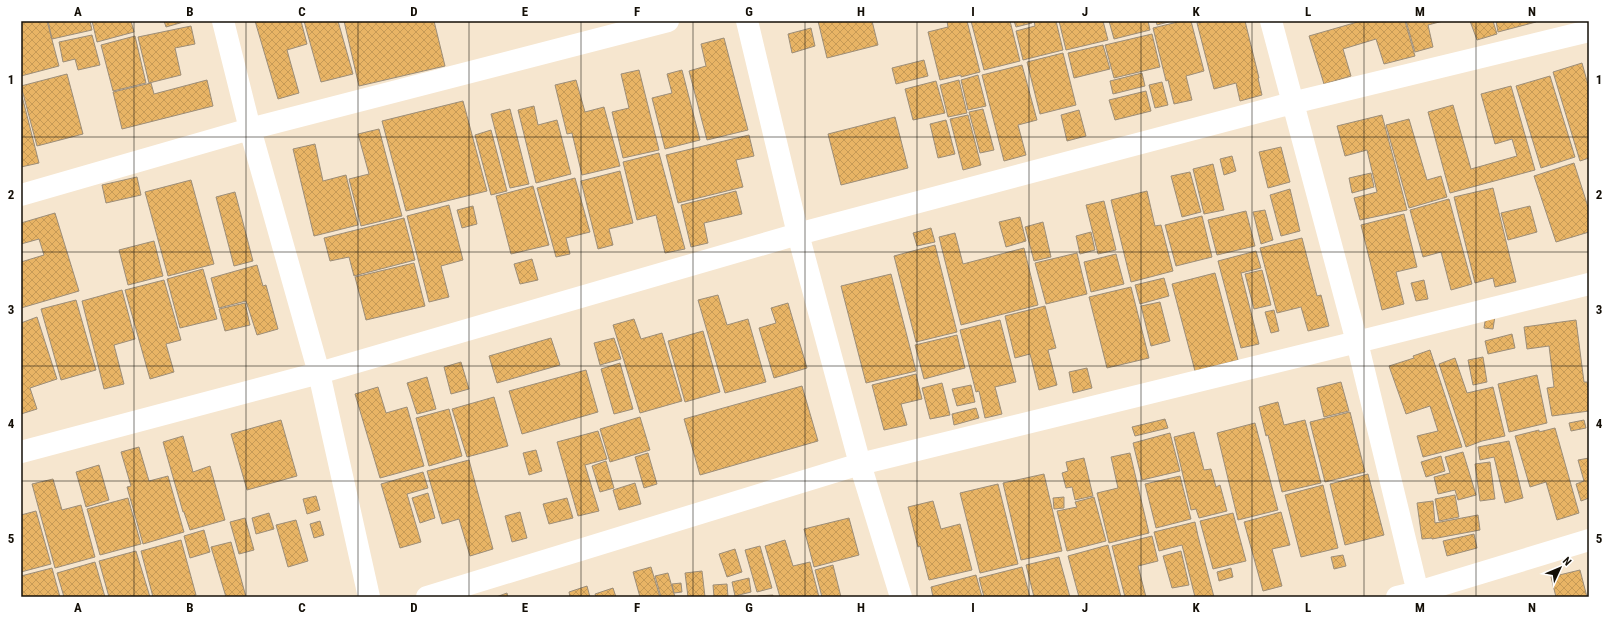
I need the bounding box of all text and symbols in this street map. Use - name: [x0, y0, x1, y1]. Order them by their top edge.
- text: A: [74, 4, 82, 19]
- text: B: [186, 4, 194, 19]
- text: C: [298, 4, 306, 19]
- text: D: [410, 4, 418, 19]
- text: E: [522, 4, 529, 19]
- text: F: [634, 4, 640, 19]
- text: G: [745, 4, 753, 19]
- text: H: [857, 4, 865, 19]
- text: I: [971, 4, 975, 19]
- text: J: [1082, 4, 1088, 19]
- text: K: [1192, 4, 1200, 19]
- text: L: [1305, 4, 1311, 19]
- text: M: [1415, 4, 1425, 19]
- text: N: [1528, 4, 1536, 19]
- text: 1: [8, 72, 14, 87]
- text: 1: [1596, 72, 1602, 87]
- text: 2: [8, 187, 15, 202]
- text: 2: [1596, 187, 1603, 202]
- text: 3: [8, 302, 14, 317]
- text: 3: [1596, 302, 1602, 317]
- text: 4: [8, 416, 15, 431]
- text: 4: [1596, 416, 1603, 431]
- text: 5: [8, 531, 15, 546]
- text: 5: [1596, 531, 1603, 546]
- north arrow: [1540, 548, 1580, 588]
- text: N: [1560, 554, 1574, 569]
- text: A: [74, 600, 82, 615]
- text: B: [186, 600, 194, 615]
- text: C: [298, 600, 306, 615]
- text: D: [410, 600, 418, 615]
- text: E: [522, 600, 529, 615]
- text: F: [634, 600, 640, 615]
- text: G: [745, 600, 753, 615]
- text: H: [857, 600, 865, 615]
- text: I: [971, 600, 975, 615]
- text: J: [1082, 600, 1088, 615]
- text: K: [1192, 600, 1200, 615]
- text: L: [1305, 600, 1311, 615]
- text: M: [1415, 600, 1425, 615]
- text: N: [1528, 600, 1536, 615]

